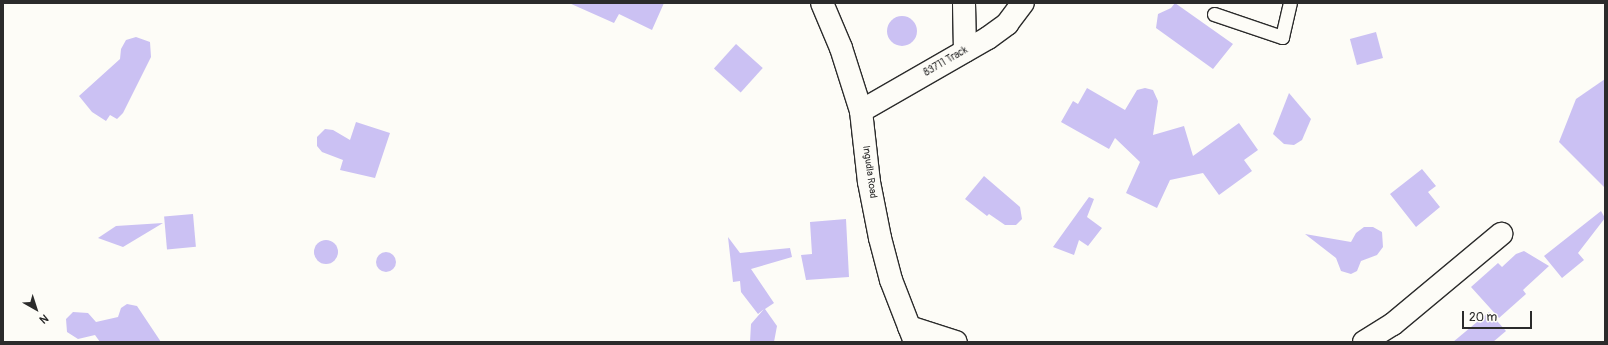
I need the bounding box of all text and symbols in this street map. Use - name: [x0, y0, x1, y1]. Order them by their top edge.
- street label: 83711 Track: [922, 45, 970, 79]
- street label: Ingudla Road: [859, 145, 879, 199]
- north arrow: [16, 289, 56, 329]
- scale bar: [1464, 303, 1534, 329]
- text: 20 m: [1469, 310, 1497, 325]
- text: N: [37, 311, 51, 326]

